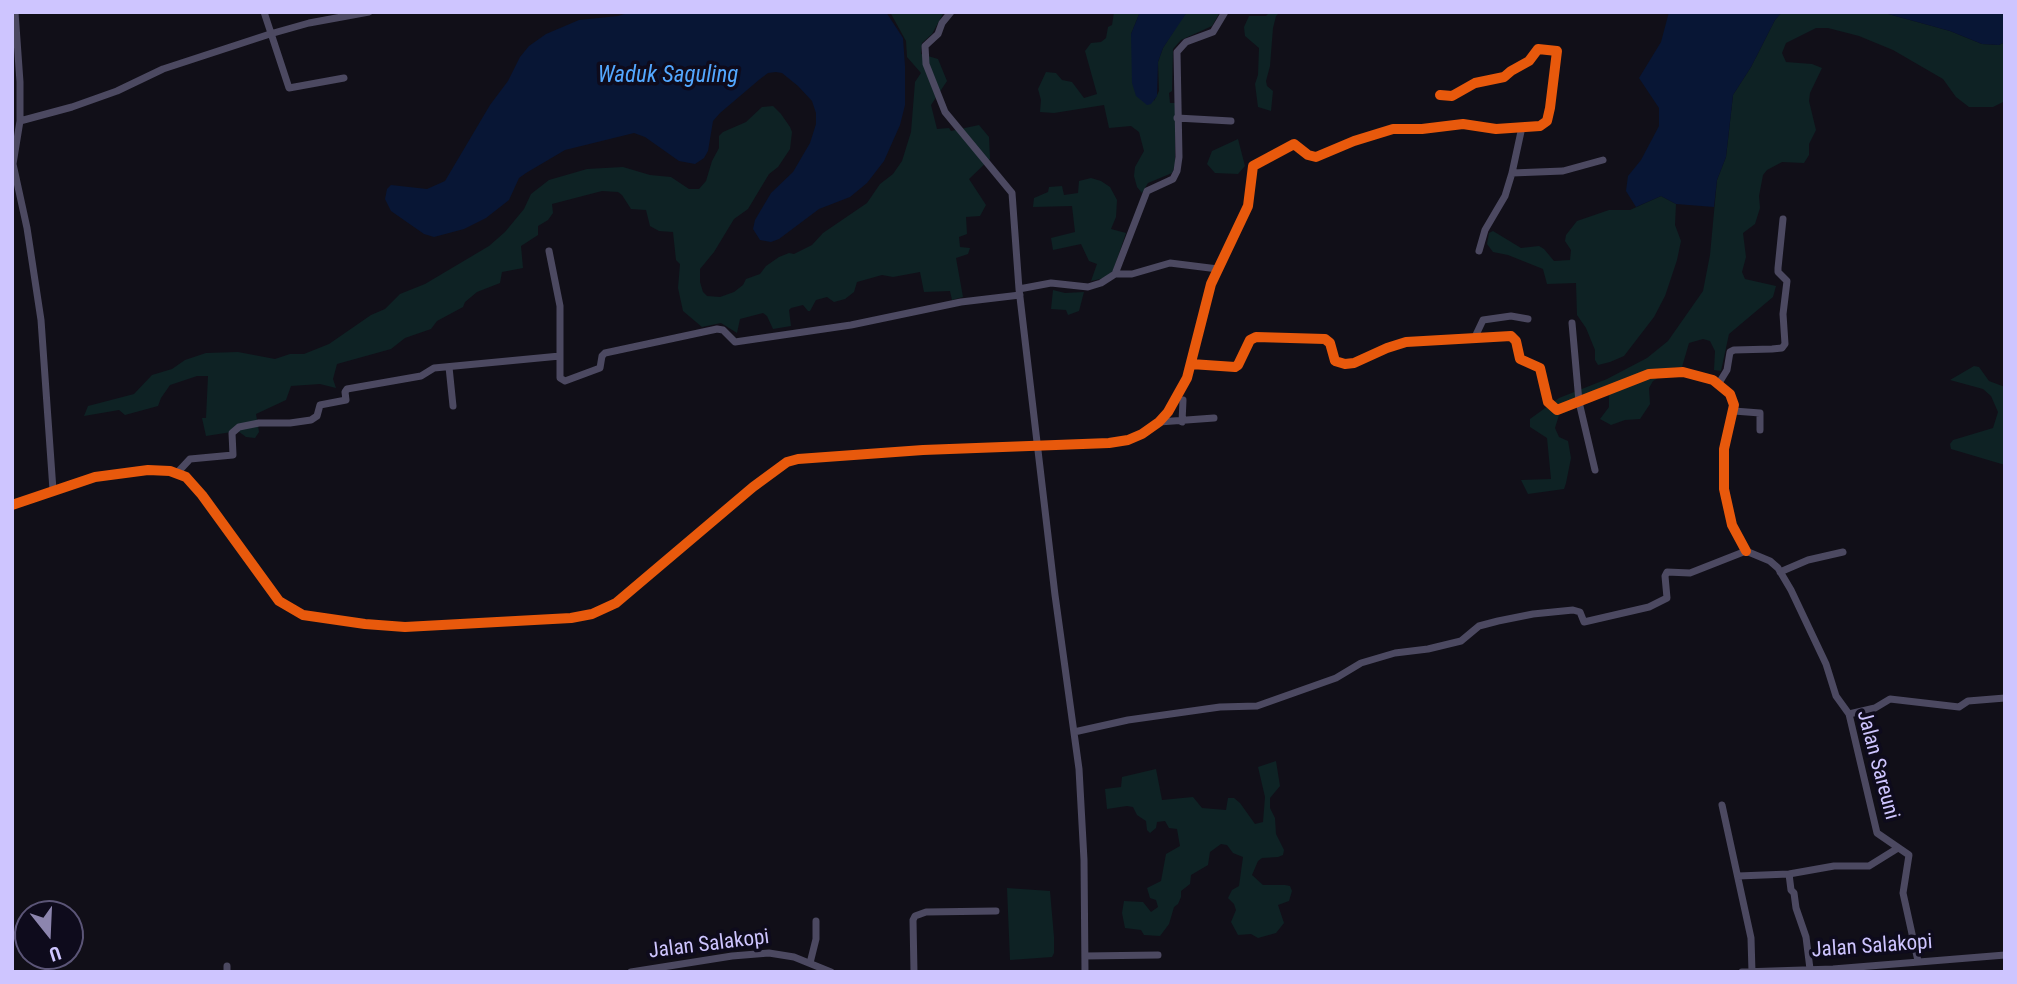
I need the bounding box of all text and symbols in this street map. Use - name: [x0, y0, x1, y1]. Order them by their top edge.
- water label: Waduk Saguling: [598, 62, 738, 90]
- street label: Jalan Sareuni: [1850, 708, 1904, 822]
- north arrow: [14, 900, 84, 970]
- street label: Jalan Salakopi: [647, 925, 771, 965]
- street label: Jalan Salakopi: [1811, 930, 1933, 964]
- text: U: [46, 941, 64, 966]

